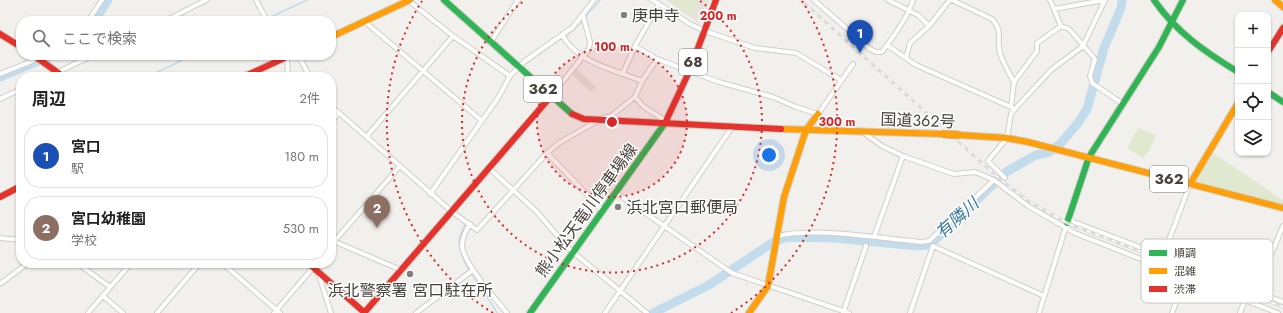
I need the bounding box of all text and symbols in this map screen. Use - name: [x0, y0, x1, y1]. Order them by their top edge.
- place label: 庚申寺: [632, 4, 680, 27]
- text: 200 m: [699, 7, 737, 25]
- marker: 庚申寺: [619, 10, 629, 20]
- map controls: [1235, 12, 1271, 156]
- button: +: [1235, 12, 1271, 48]
- search box: [16, 16, 336, 60]
- pin: 1: [847, 20, 873, 53]
- icon: search: [30, 27, 52, 49]
- text: ここで検索: [62, 28, 137, 50]
- text: 100 m: [594, 38, 630, 56]
- button: −: [1235, 48, 1271, 84]
- road number: 68: [679, 49, 707, 75]
- road number: 362: [524, 76, 562, 102]
- button: locate: [1235, 84, 1271, 120]
- text: 周辺: [32, 87, 66, 111]
- text: 2件: [300, 89, 320, 108]
- street label: 国道362号: [880, 108, 956, 133]
- text: 300 m: [819, 113, 856, 131]
- centre of rings: [605, 115, 619, 129]
- button: layers: [1235, 120, 1271, 156]
- text: 宮口: [71, 136, 101, 158]
- street label: 熊小松天竜川停車場線: [530, 139, 643, 282]
- your location: [759, 145, 779, 165]
- text: 1: [43, 147, 49, 166]
- text: 180 m: [284, 147, 319, 166]
- text: 駅: [71, 159, 84, 178]
- road number: 362: [1150, 166, 1188, 192]
- water label: 有隣川: [930, 191, 985, 244]
- pin: 2: [364, 195, 390, 228]
- place label: 浜北宮口郵便局: [626, 196, 738, 219]
- marker: 浜北宮口郵便局: [613, 202, 623, 212]
- text: 宮口幼稚園: [71, 208, 146, 230]
- text: 2: [42, 219, 50, 238]
- text: 530 m: [283, 219, 319, 238]
- text: 学校: [71, 231, 97, 250]
- legend: [1141, 239, 1273, 303]
- text: 順調: [1174, 245, 1196, 261]
- text: 混雑: [1174, 263, 1196, 279]
- marker: 浜北警察署 宮口駐在所: [405, 269, 415, 279]
- place label: 浜北警察署 宮口駐在所: [328, 279, 492, 302]
- text: 渋滞: [1174, 281, 1196, 297]

